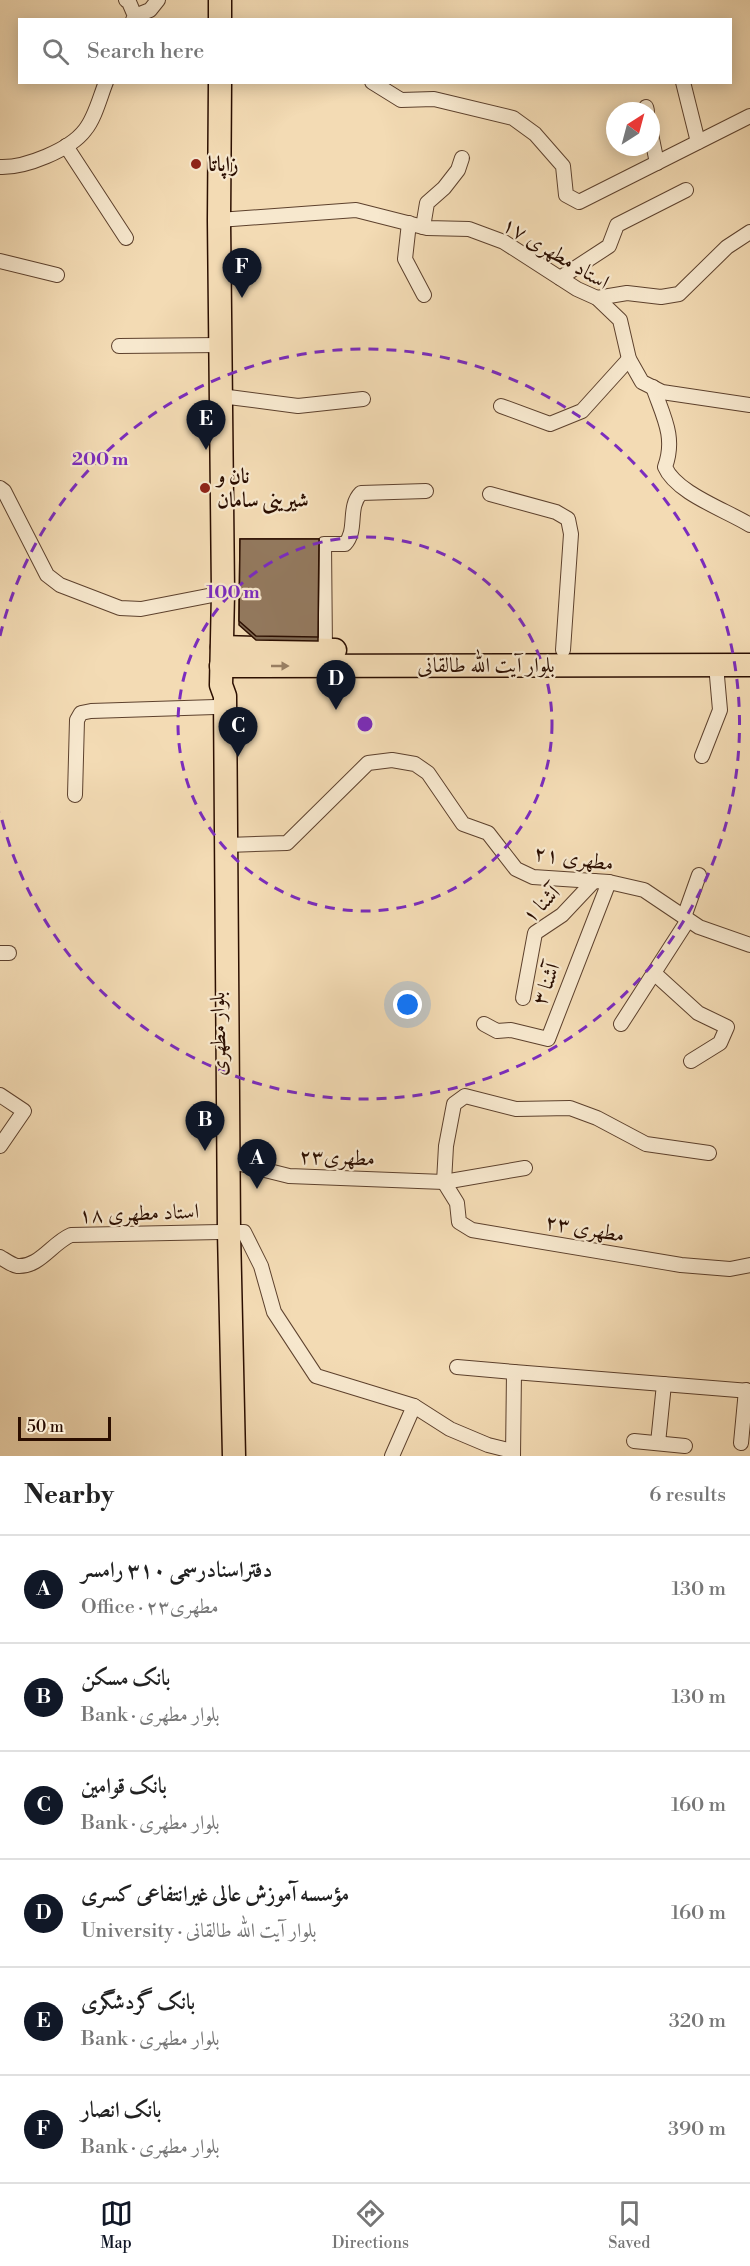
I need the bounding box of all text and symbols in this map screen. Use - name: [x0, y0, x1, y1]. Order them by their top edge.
- search box: [18, 18, 732, 84]
- icon: search: [39, 35, 72, 68]
- text: Search here: [87, 38, 204, 65]
- north arrow: [606, 102, 660, 156]
- place label: زاپاتا: [208, 152, 239, 179]
- marker: زاپاتا: [189, 157, 203, 171]
- street label: استاد مطهری ۱۷: [497, 212, 614, 296]
- pin: F: [222, 248, 262, 298]
- pin: E: [186, 400, 226, 450]
- text: 200 m: [72, 448, 129, 471]
- place label: نان و شیرینی سامان: [215, 464, 309, 514]
- marker: نان و شیرینی سامان: [198, 481, 212, 495]
- text: 100 m: [206, 581, 260, 604]
- street label: بلوار آیت الله طالقانی: [417, 648, 555, 679]
- pin: D: [316, 660, 356, 710]
- one-way arrow: [270, 661, 289, 671]
- pin: C: [218, 708, 258, 757]
- centre of rings: [355, 714, 375, 734]
- street label: مطهری ۲۱: [532, 841, 615, 877]
- street label: آشنا ۱: [516, 878, 568, 929]
- street label: آشنا ۳: [526, 957, 568, 1009]
- your location: [393, 990, 422, 1019]
- street label: بلوار مطهری: [205, 992, 233, 1076]
- pin: B: [186, 1102, 224, 1151]
- pin: A: [238, 1140, 276, 1189]
- street label: مطهری۲۳: [299, 1144, 375, 1172]
- street label: استاد مطهری ۱۸: [78, 1199, 200, 1229]
- street label: مطهری ۲۳: [543, 1209, 627, 1249]
- scale bar: [18, 1414, 111, 1442]
- text: 50 m: [27, 1417, 64, 1437]
- text: Nearby: [24, 1479, 114, 1511]
- text: 6 results: [649, 1483, 726, 1508]
- text: دفتراسنادرسمی ۳۱۰ رامسر: [81, 1557, 272, 1584]
- text: A: [36, 1577, 51, 1602]
- text: 130 m: [671, 1577, 726, 1602]
- text: Office · مطهری۲۳: [81, 1595, 219, 1620]
- text: بانک مسکن: [81, 1665, 170, 1692]
- text: B: [36, 1685, 51, 1710]
- text: 130 m: [671, 1685, 726, 1710]
- text: Bank · بلوار مطهری: [81, 1703, 220, 1728]
- text: بانک قوامین: [81, 1773, 167, 1800]
- text: C: [36, 1793, 51, 1818]
- text: 160 m: [671, 1793, 726, 1818]
- text: Bank · بلوار مطهری: [81, 1811, 220, 1836]
- text: مؤسسه آموزش عالی غیرانتفاعی کسری: [81, 1881, 349, 1908]
- text: D: [36, 1901, 51, 1926]
- text: 160 m: [671, 1901, 726, 1926]
- text: University · بلوار آیت الله طالقانی: [81, 1919, 317, 1944]
- text: بانک گردشگری: [81, 1989, 195, 2016]
- text: E: [37, 2009, 50, 2034]
- text: 320 m: [669, 2009, 726, 2034]
- text: Bank · بلوار مطهری: [81, 2027, 220, 2052]
- text: بانک انصار: [81, 2097, 161, 2124]
- text: F: [36, 2117, 51, 2142]
- text: 390 m: [668, 2117, 726, 2142]
- text: Bank · بلوار مطهری: [81, 2135, 220, 2160]
- tab: Map: [100, 2197, 133, 2253]
- tab: Directions: [332, 2197, 409, 2253]
- tab: Saved: [608, 2197, 650, 2253]

